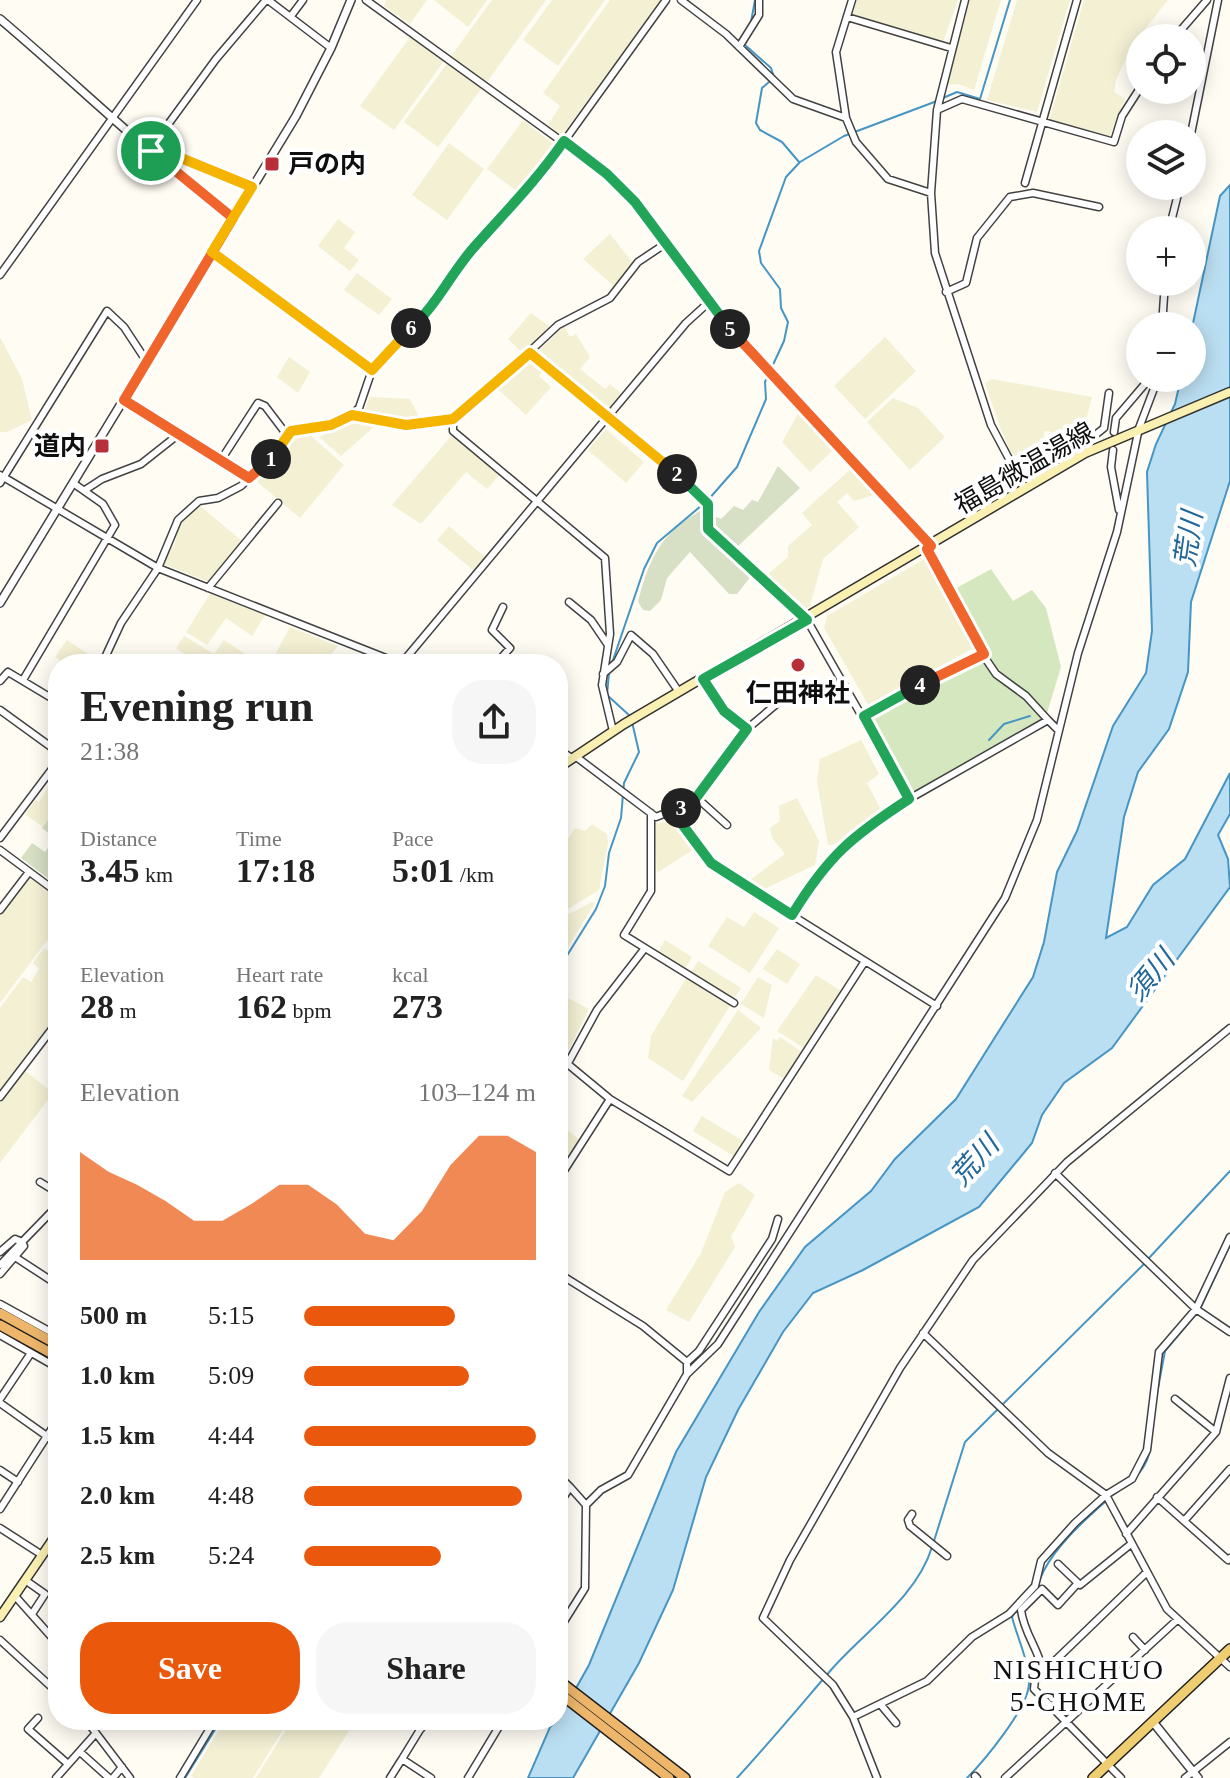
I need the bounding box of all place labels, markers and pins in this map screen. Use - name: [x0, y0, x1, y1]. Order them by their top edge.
- pin: [117, 117, 185, 185]
- place label: 戸の内: [288, 150, 366, 179]
- marker: 戸の内: [263, 155, 281, 173]
- pin: 6: [391, 308, 431, 348]
- pin: 5: [710, 309, 750, 349]
- place label: 道内: [34, 432, 86, 461]
- marker: 道内: [93, 437, 111, 455]
- pin: 1: [251, 439, 291, 479]
- pin: 2: [657, 454, 697, 494]
- marker: 仁田神社: [789, 656, 807, 674]
- pin: 4: [900, 665, 940, 705]
- place label: 仁田神社: [746, 679, 850, 708]
- pin: 3: [661, 788, 701, 828]

